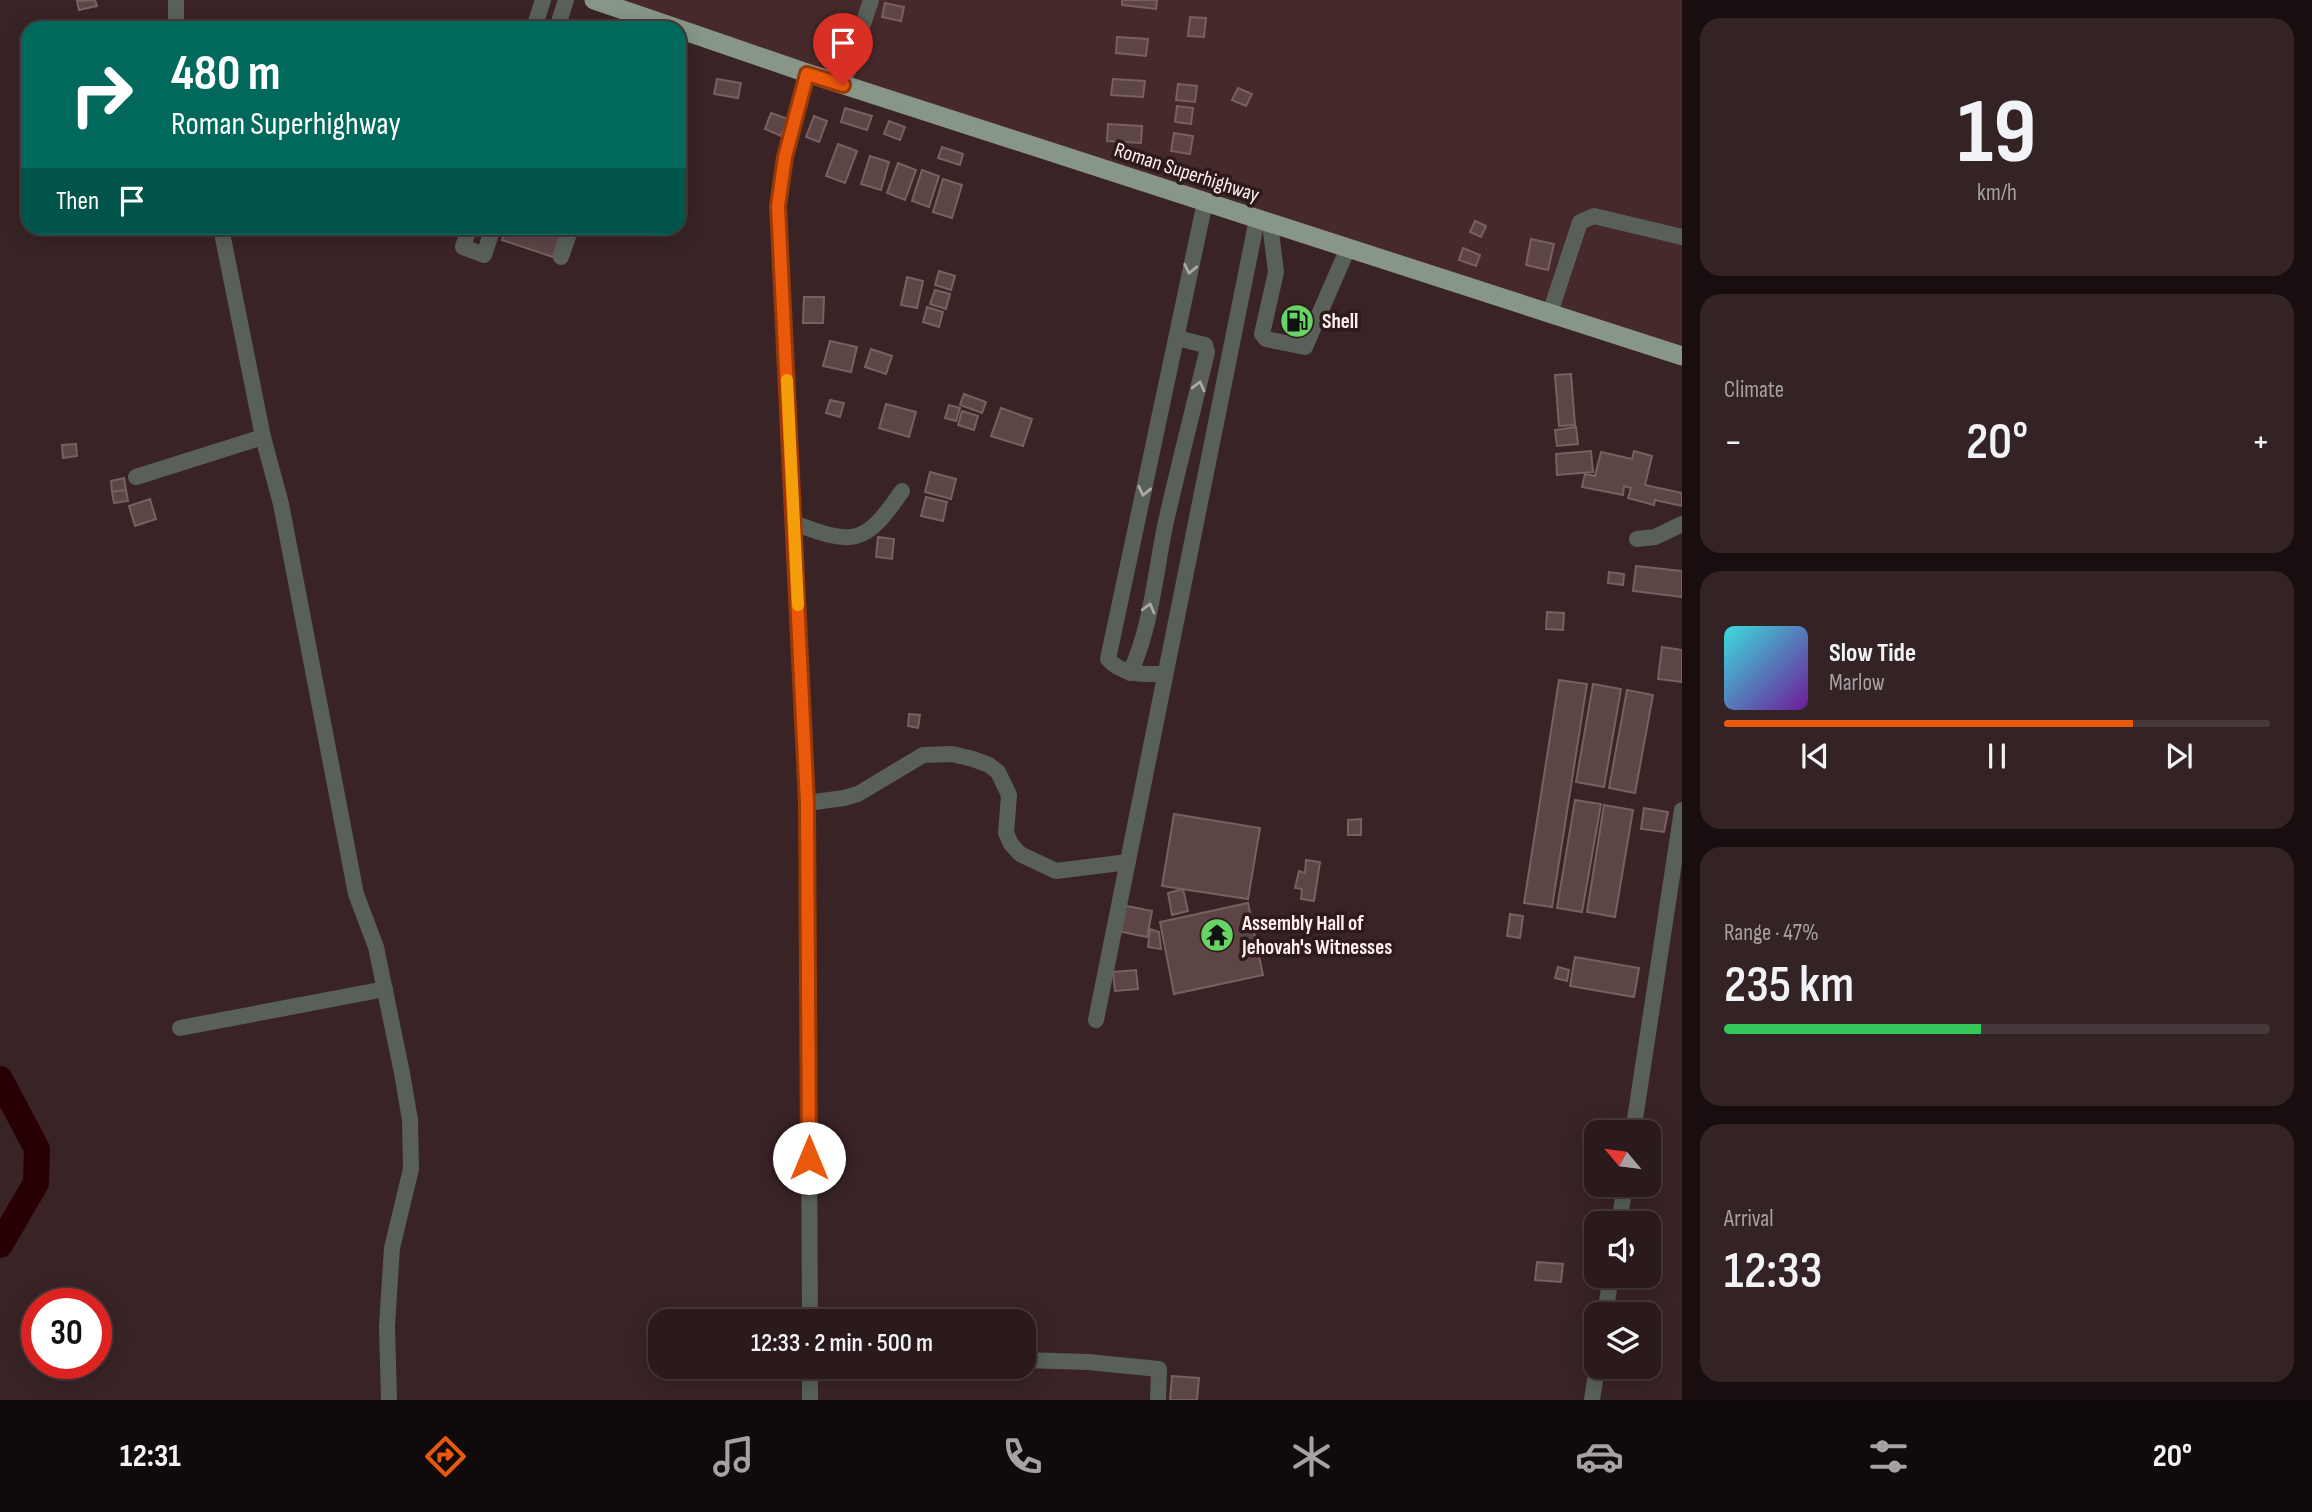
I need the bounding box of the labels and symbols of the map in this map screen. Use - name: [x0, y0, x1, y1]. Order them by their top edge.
- pin: [813, 13, 873, 85]
- street label: Roman Superhighway: [1111, 137, 1262, 208]
- one-way arrow: [1183, 263, 1198, 275]
- fuel station icon: Shell: [1278, 302, 1316, 340]
- place label: Shell: [1322, 309, 1358, 334]
- one-way arrow: [1191, 380, 1205, 392]
- one-way arrow: [1137, 485, 1152, 497]
- one-way arrow: [1141, 602, 1156, 614]
- place label: Assembly Hall of Jehovah's Witnesses: [1241, 911, 1392, 960]
- temple icon: Assembly Hall of Jehovah's Witnesses: [1198, 916, 1236, 954]
- north arrow: [1584, 1120, 1661, 1197]
- position arrow: [772, 1121, 846, 1195]
- speed limit sign: 30: [21, 1288, 112, 1379]

